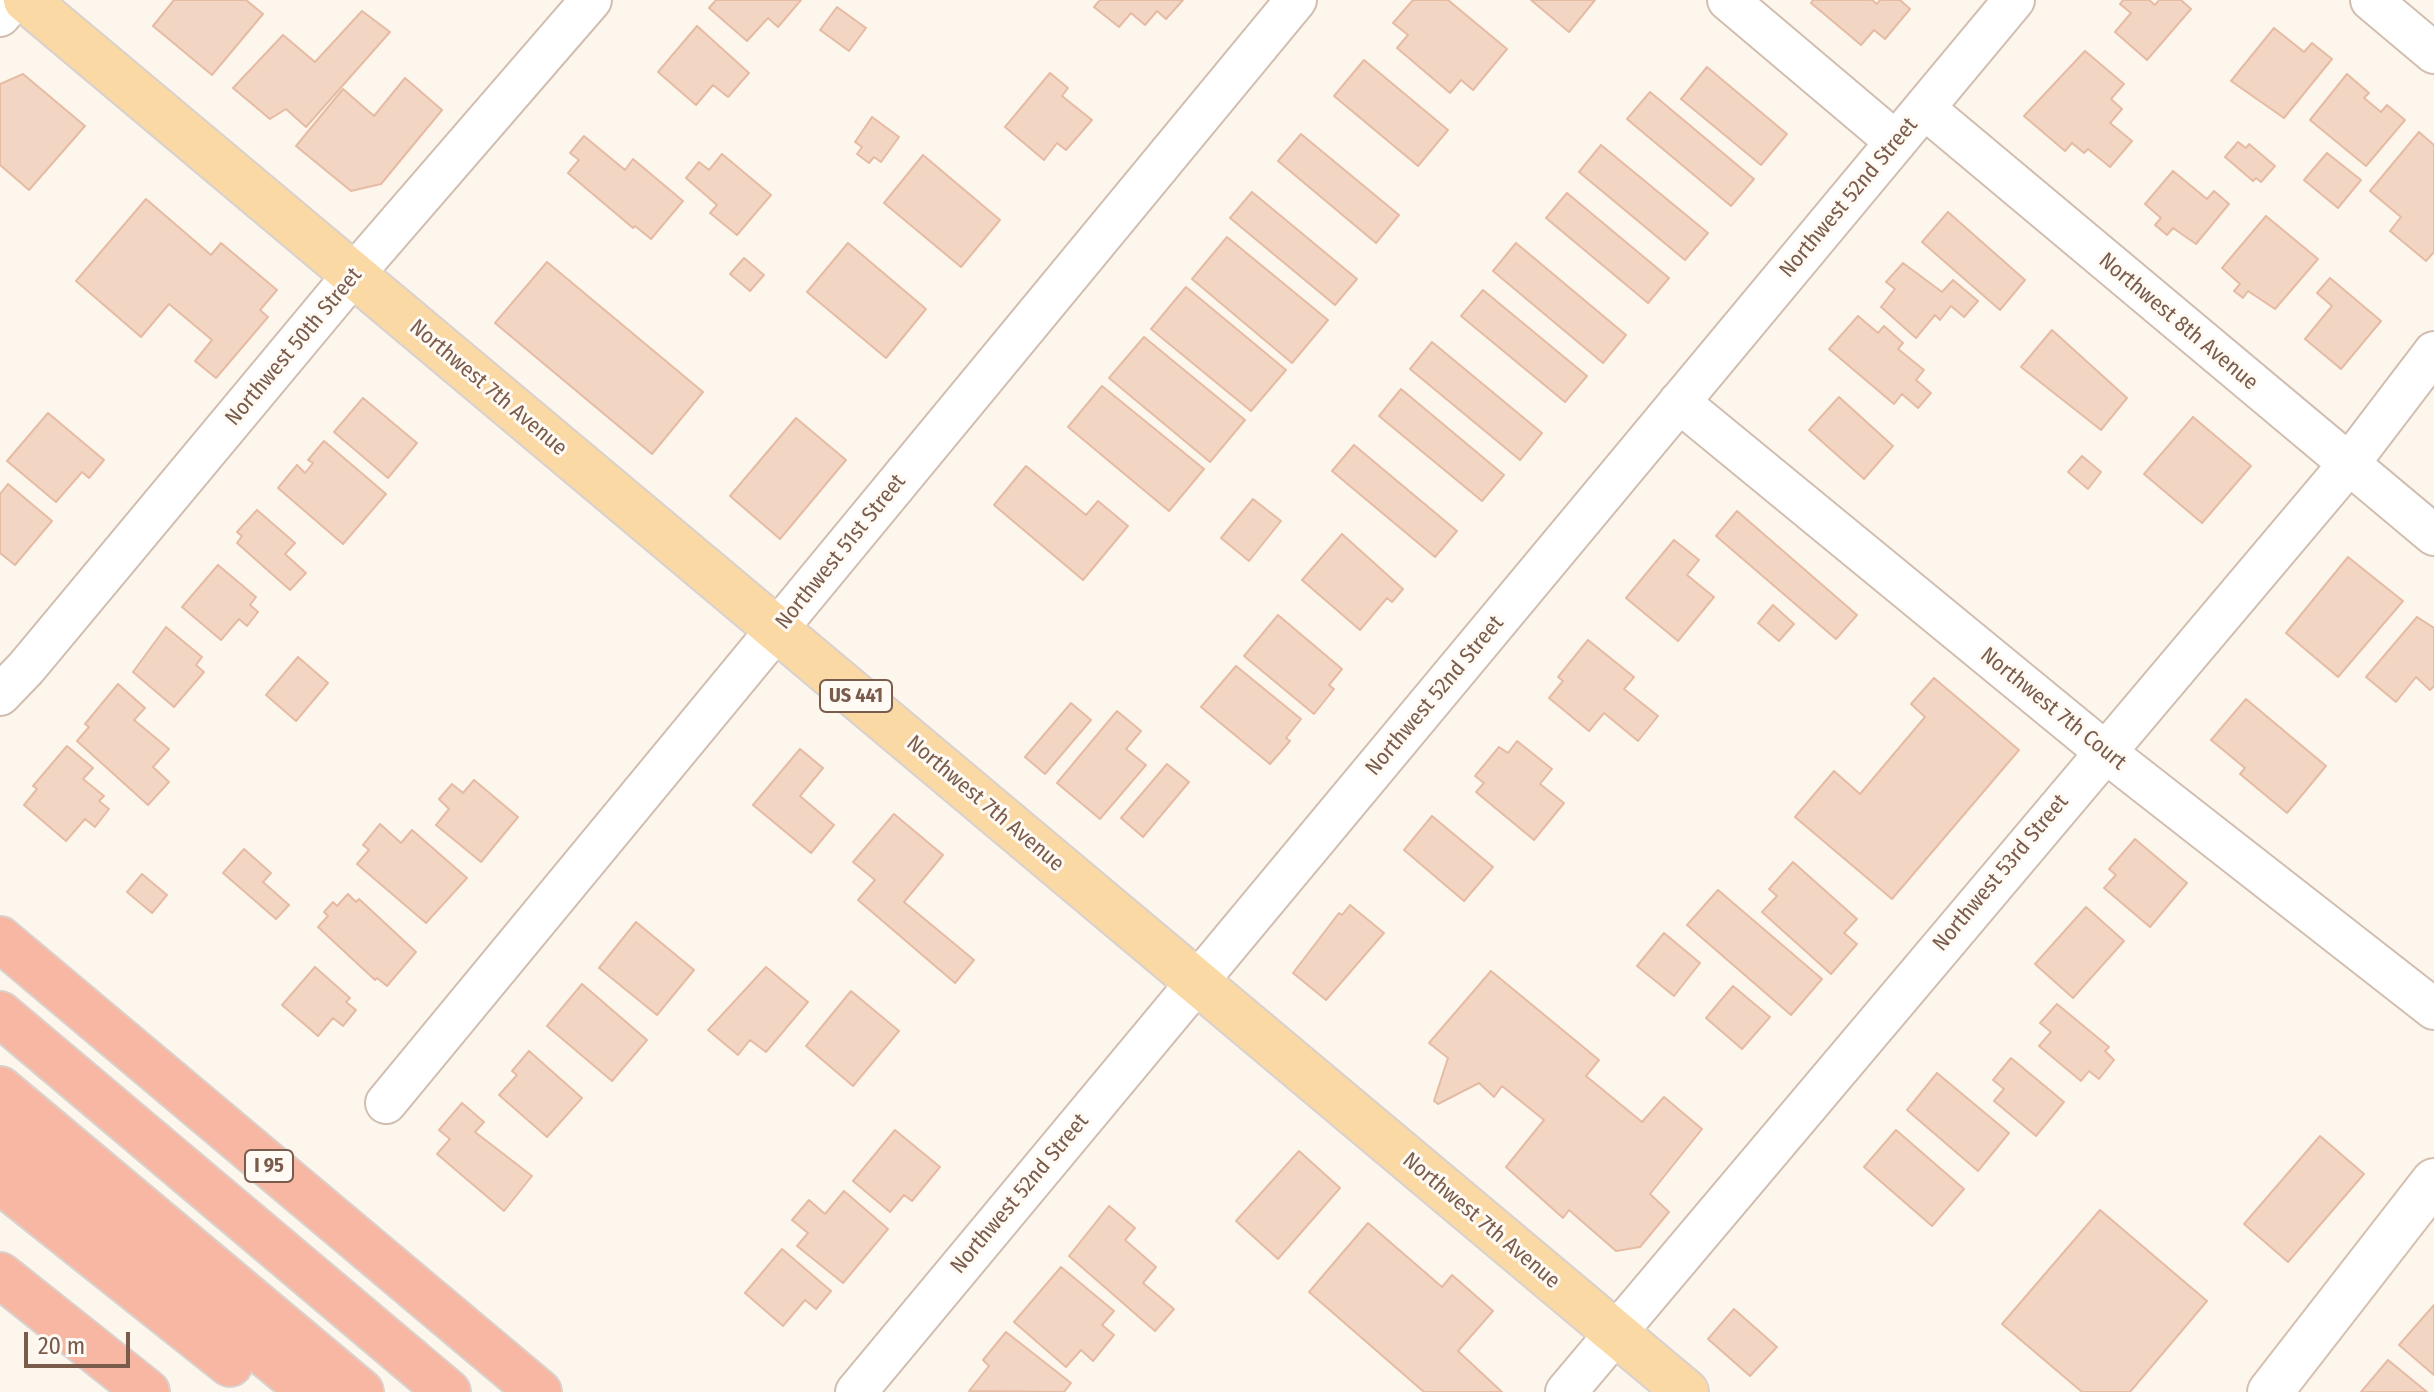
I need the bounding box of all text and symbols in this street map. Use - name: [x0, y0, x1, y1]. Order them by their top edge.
- street label: Northwest 52nd Street: [1774, 113, 1924, 283]
- street label: Northwest 8th Avenue: [2093, 248, 2263, 396]
- street label: Northwest 50th Street: [220, 263, 368, 431]
- street label: Northwest 7th Avenue: [404, 314, 572, 462]
- street label: Northwest 51st Street: [770, 469, 912, 635]
- street label: Northwest 52nd Street: [1360, 611, 1510, 781]
- street label: Northwest 7th Court: [1975, 642, 2131, 776]
- road number: US 441: [820, 680, 892, 712]
- street label: Northwest 7th Avenue: [901, 730, 1069, 878]
- street label: Northwest 53rd Street: [1928, 789, 2074, 957]
- street label: Northwest 52nd Street: [945, 1109, 1095, 1279]
- street label: Northwest 7th Avenue: [1397, 1147, 1565, 1295]
- road number: I 95: [245, 1150, 293, 1182]
- scale bar: [28, 1316, 134, 1366]
- text: 20 m: [38, 1332, 85, 1360]

